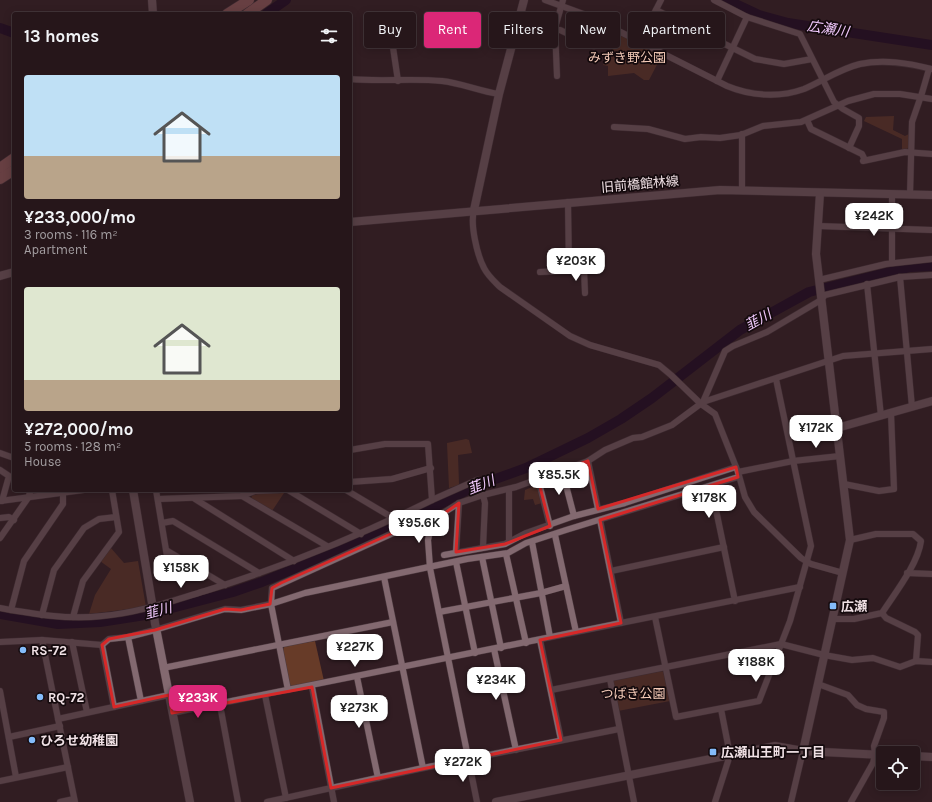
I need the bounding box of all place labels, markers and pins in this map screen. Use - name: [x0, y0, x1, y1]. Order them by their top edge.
- pin: ¥242K: [846, 203, 902, 237]
- pin: ¥203K: [548, 248, 604, 282]
- pin: ¥172K: [788, 415, 844, 449]
- pin: ¥85.5K: [526, 462, 592, 496]
- pin: ¥178K: [681, 485, 737, 519]
- pin: ¥95.6K: [386, 510, 452, 544]
- pin: ¥158K: [153, 555, 209, 589]
- place label: 広瀬: [841, 599, 868, 614]
- marker: 広瀬: [828, 601, 838, 611]
- pin: ¥227K: [327, 634, 383, 668]
- place label: RS-72: [31, 643, 67, 658]
- marker: RS-72: [18, 645, 28, 655]
- pin: ¥188K: [728, 649, 784, 683]
- pin: ¥234K: [468, 667, 524, 701]
- pin: ¥233K: [170, 685, 226, 719]
- place label: RQ-72: [48, 690, 85, 705]
- marker: RQ-72: [35, 692, 45, 702]
- pin: ¥273K: [331, 695, 387, 729]
- place label: ひろせ幼稚園: [40, 733, 118, 748]
- marker: ひろせ幼稚園: [27, 735, 37, 745]
- place label: 広瀬山王町一丁目: [721, 745, 825, 760]
- marker: 広瀬山王町一丁目: [708, 747, 718, 757]
- pin: ¥272K: [435, 749, 491, 783]

